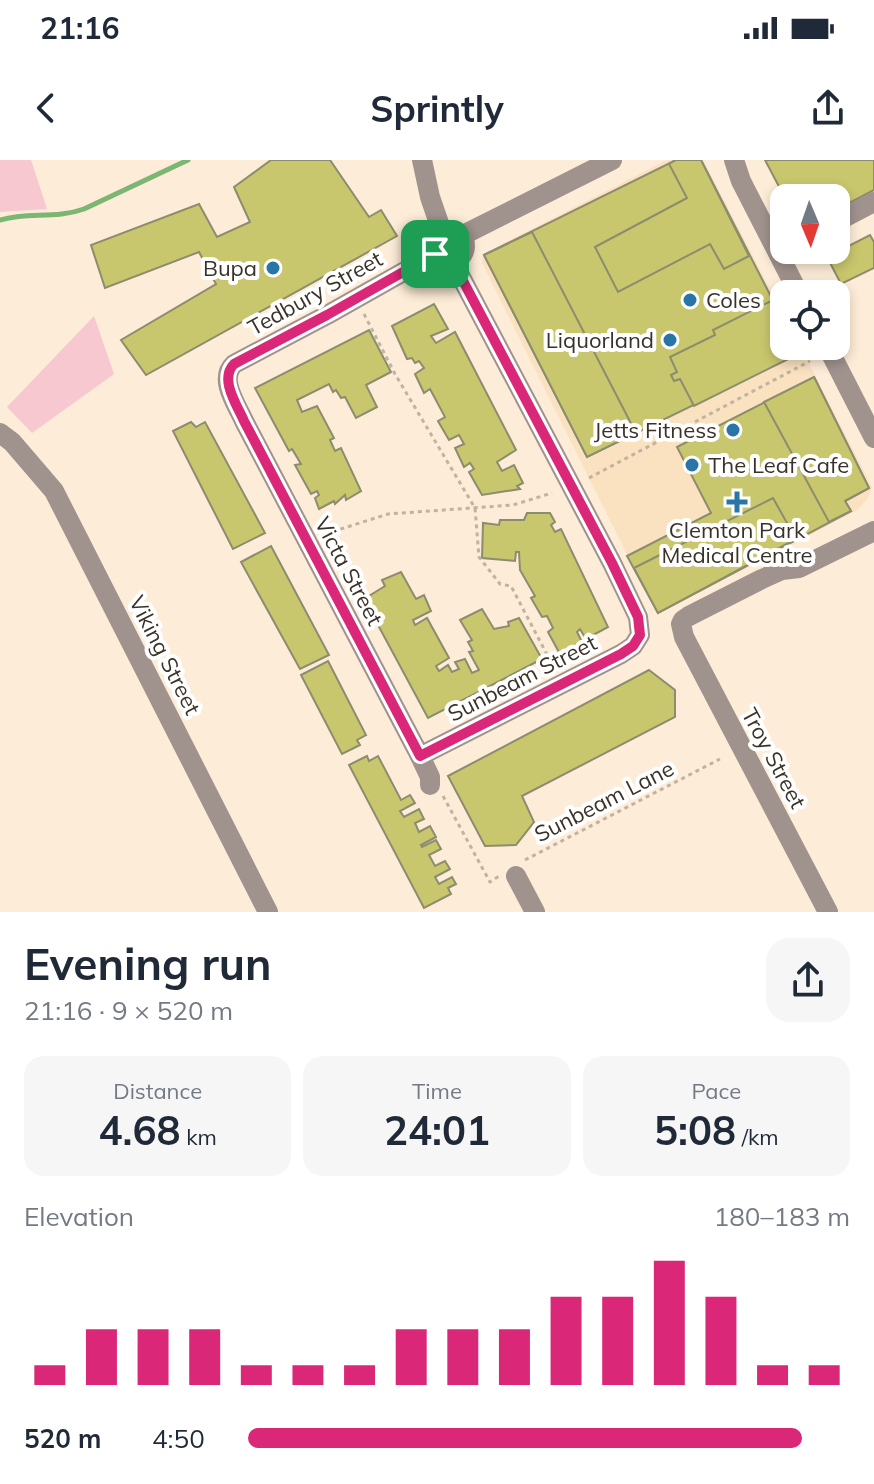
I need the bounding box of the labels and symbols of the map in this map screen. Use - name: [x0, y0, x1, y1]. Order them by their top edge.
- north arrow: [770, 184, 850, 264]
- pin: [401, 220, 469, 288]
- street label: Tedbury Street: [243, 244, 387, 342]
- place label: Bupa: [203, 254, 257, 282]
- marker: Bupa: [264, 259, 282, 277]
- place label: Coles: [706, 286, 761, 314]
- marker: Coles: [681, 291, 699, 309]
- place label: Liquorland: [546, 326, 654, 354]
- marker: Liquorland: [661, 331, 679, 349]
- place label: Jetts Fitness: [594, 416, 717, 444]
- marker: Jetts Fitness: [724, 421, 742, 439]
- place label: The Leaf Cafe: [708, 451, 849, 479]
- marker: The Leaf Cafe: [683, 456, 701, 474]
- marker: Clemton Park Medical Centre: [726, 491, 748, 513]
- street label: Victa Street: [309, 512, 389, 630]
- place label: Clemton Park Medical Centre: [662, 516, 812, 569]
- street label: Viking Street: [123, 591, 207, 719]
- street label: Sunbeam Street: [443, 628, 601, 728]
- street label: Troy Street: [736, 703, 812, 813]
- street label: Sunbeam Lane: [530, 754, 678, 848]

